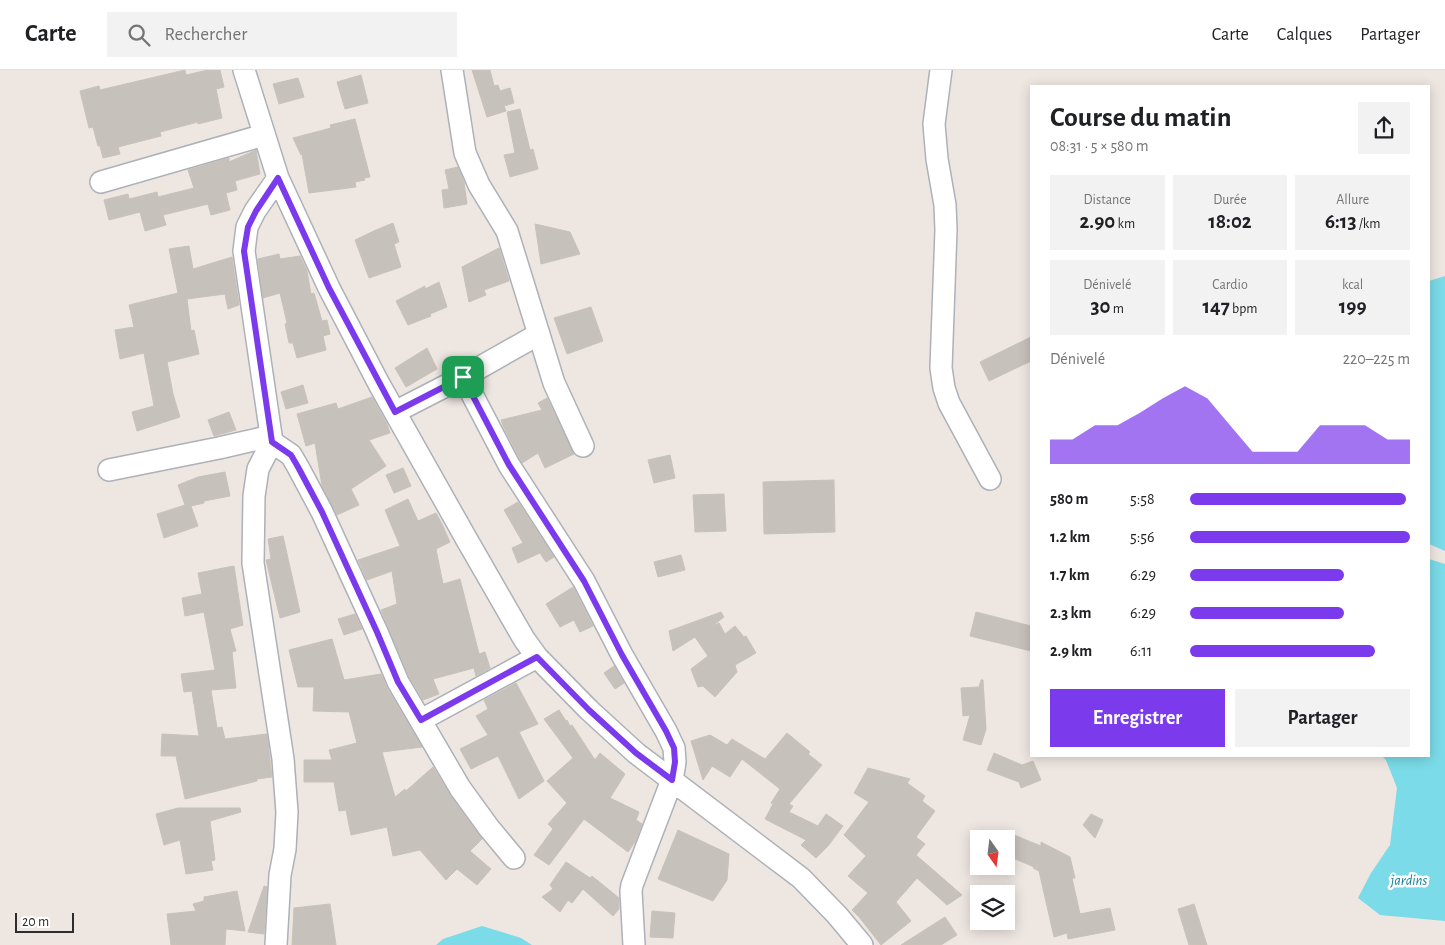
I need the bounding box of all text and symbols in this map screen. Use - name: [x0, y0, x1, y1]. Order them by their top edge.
- search box: [107, 12, 457, 57]
- icon: search: [125, 21, 153, 49]
- text: Carte: [25, 22, 77, 46]
- text: Rechercher: [165, 25, 247, 44]
- text: Carte: [1212, 26, 1249, 44]
- text: Calques: [1277, 26, 1332, 44]
- text: Partager: [1360, 26, 1420, 44]
- button: share: [1358, 102, 1410, 154]
- text: Course du matin: [1050, 104, 1231, 132]
- text: 08:31 · 5 × 580 m: [1050, 138, 1149, 154]
- text: Distance: [1084, 193, 1131, 207]
- text: Durée: [1213, 193, 1247, 207]
- text: Allure: [1336, 193, 1369, 207]
- text: 2.90: [1079, 211, 1115, 232]
- text: 18:02: [1208, 211, 1252, 232]
- text: 6:13: [1325, 211, 1356, 232]
- text: km: [1115, 217, 1135, 231]
- text: /km: [1356, 217, 1380, 231]
- text: Dénivelé: [1083, 278, 1131, 292]
- text: Cardio: [1212, 278, 1248, 292]
- text: kcal: [1342, 278, 1363, 292]
- text: 30: [1091, 296, 1111, 317]
- text: 147: [1203, 296, 1230, 317]
- text: 199: [1339, 296, 1367, 317]
- text: m: [1111, 302, 1124, 316]
- text: bpm: [1230, 302, 1257, 316]
- text: Dénivelé: [1050, 351, 1105, 367]
- text: 220–225 m: [1343, 351, 1410, 367]
- pin: [442, 356, 484, 398]
- icon: arrive: [449, 363, 477, 391]
- text: 580 m: [1050, 491, 1088, 507]
- text: 5:58: [1130, 491, 1155, 507]
- text: 1.2 km: [1050, 529, 1090, 545]
- text: 5:56: [1130, 529, 1155, 545]
- text: 1.7 km: [1050, 567, 1090, 583]
- text: 6:29: [1130, 567, 1156, 583]
- text: 2.3 km: [1050, 605, 1091, 621]
- text: 6:29: [1130, 605, 1156, 621]
- text: 2.9 km: [1050, 643, 1092, 659]
- text: 6:11: [1130, 643, 1152, 659]
- button: Enregistrer: [1050, 689, 1225, 747]
- button: Partager: [1235, 689, 1410, 747]
- north arrow: [970, 830, 1015, 875]
- map controls: [970, 830, 1015, 930]
- water label: jardins: [1390, 873, 1428, 888]
- button: layers: [970, 885, 1015, 930]
- scale bar: [15, 910, 74, 933]
- text: 20 m: [22, 915, 49, 929]

